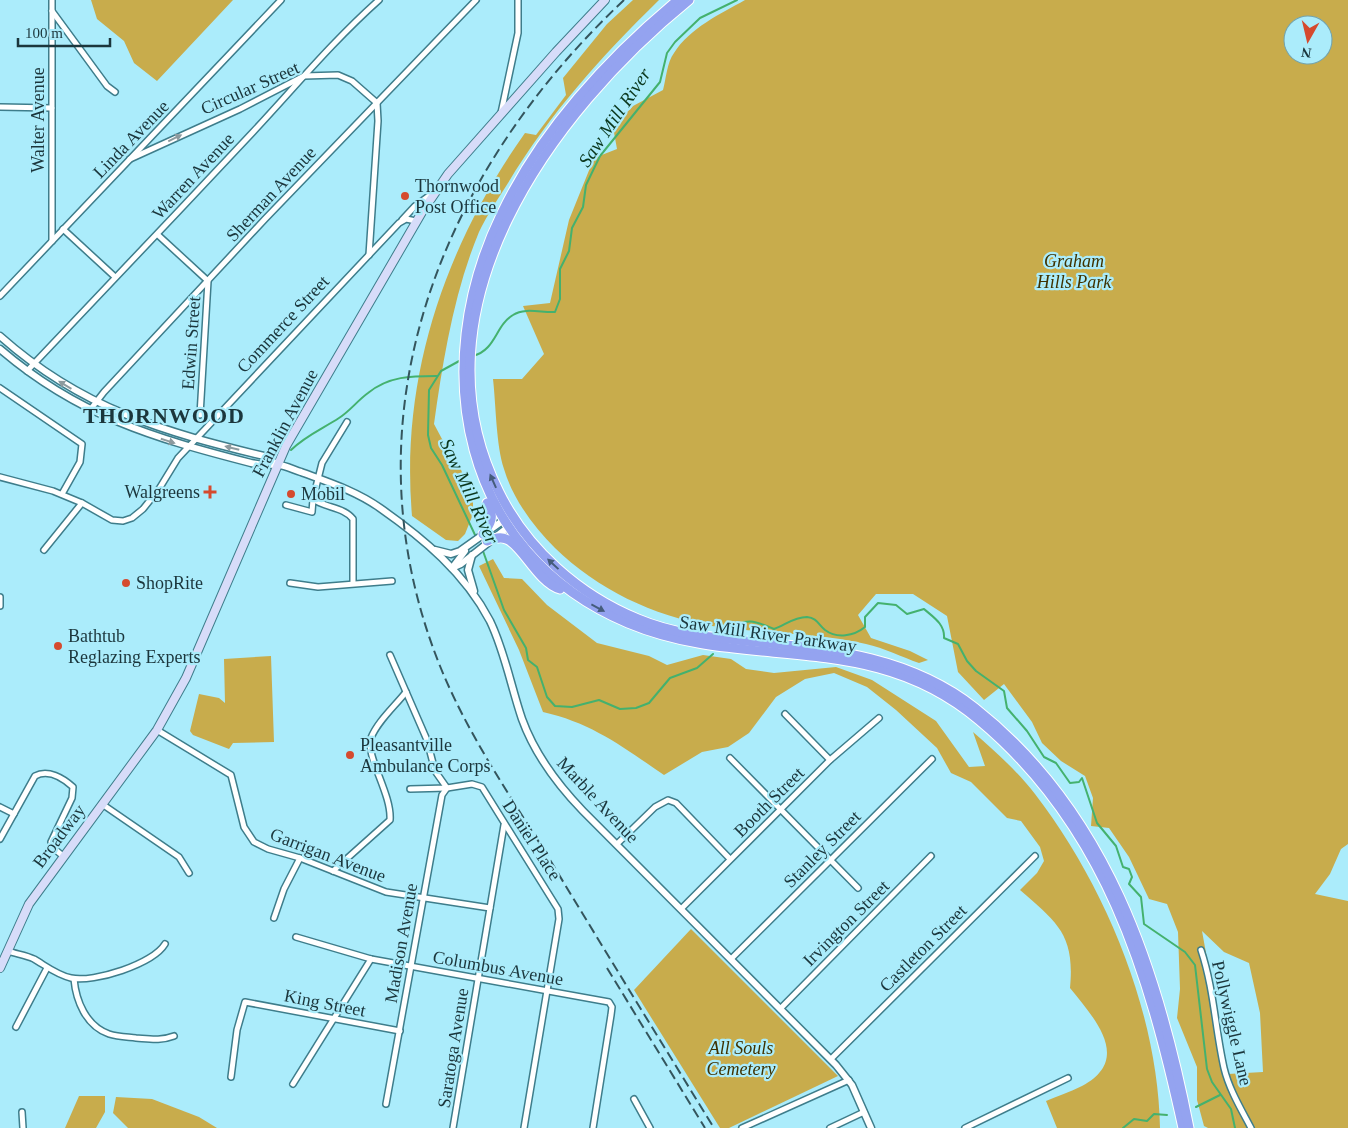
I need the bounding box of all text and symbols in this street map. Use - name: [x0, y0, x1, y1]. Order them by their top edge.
- scale bar: [18, 15, 110, 47]
- north arrow: [1283, 15, 1333, 65]
- text: 100 m: [25, 25, 63, 41]
- text: N: [1300, 44, 1312, 61]
- street label: Circular Street: [198, 57, 302, 119]
- water label: Saw Mill River: [574, 64, 655, 170]
- street label: Walter Avenue: [28, 67, 48, 173]
- street label: Linda Avenue: [89, 96, 173, 182]
- street label: Warren Avenue: [148, 129, 238, 223]
- one-way arrow: [167, 134, 182, 143]
- street label: Sherman Avenue: [222, 143, 320, 245]
- place label: Thornwood Post Office: [415, 176, 499, 217]
- marker: Thornwood Post Office: [399, 190, 411, 202]
- park label: Graham Hills Park: [1036, 251, 1112, 292]
- street label: Commerce Street: [233, 271, 333, 377]
- street label: Edwin Street: [178, 296, 204, 390]
- street label: Franklin Avenue: [248, 366, 322, 480]
- one-way arrow: [59, 380, 72, 389]
- district label: THORNWOOD: [83, 403, 245, 428]
- water label: Saw Mill River: [436, 435, 503, 548]
- one-way arrow: [160, 438, 175, 446]
- one-way arrow: [225, 444, 240, 452]
- one-way arrow: [489, 474, 497, 488]
- place label: Walgreens: [124, 482, 200, 502]
- place label: Mobil: [301, 484, 345, 504]
- marker: Walgreens: [204, 486, 216, 498]
- marker: Mobil: [285, 488, 297, 500]
- one-way arrow: [548, 558, 560, 570]
- place label: ShopRite: [136, 573, 203, 593]
- marker: ShopRite: [120, 577, 132, 589]
- one-way arrow: [590, 604, 605, 612]
- street label: Saw Mill River Parkway: [678, 612, 858, 656]
- place label: Bathtub Reglazing Experts: [68, 626, 200, 667]
- marker: Bathtub Reglazing Experts: [52, 640, 64, 652]
- place label: Pleasantville Ambulance Corps: [360, 735, 490, 776]
- marker: Pleasantville Ambulance Corps: [344, 749, 356, 761]
- street label: Marble Avenue: [553, 753, 643, 847]
- street label: Booth Street: [730, 763, 808, 841]
- street label: Daniel Place: [499, 796, 565, 884]
- street label: Broadway: [29, 800, 89, 872]
- street label: Stanley Street: [779, 806, 865, 892]
- street label: Garrigan Avenue: [267, 824, 389, 886]
- street label: Irvington Street: [799, 876, 893, 970]
- street label: Madison Avenue: [381, 882, 421, 1004]
- street label: Castleton Street: [875, 900, 971, 996]
- street label: Columbus Avenue: [431, 947, 565, 989]
- street label: Pollywiggle Lane: [1208, 959, 1256, 1087]
- street label: King Street: [283, 985, 367, 1021]
- street label: Saratoga Avenue: [434, 987, 472, 1109]
- park label: All Souls Cemetery: [707, 1038, 775, 1079]

